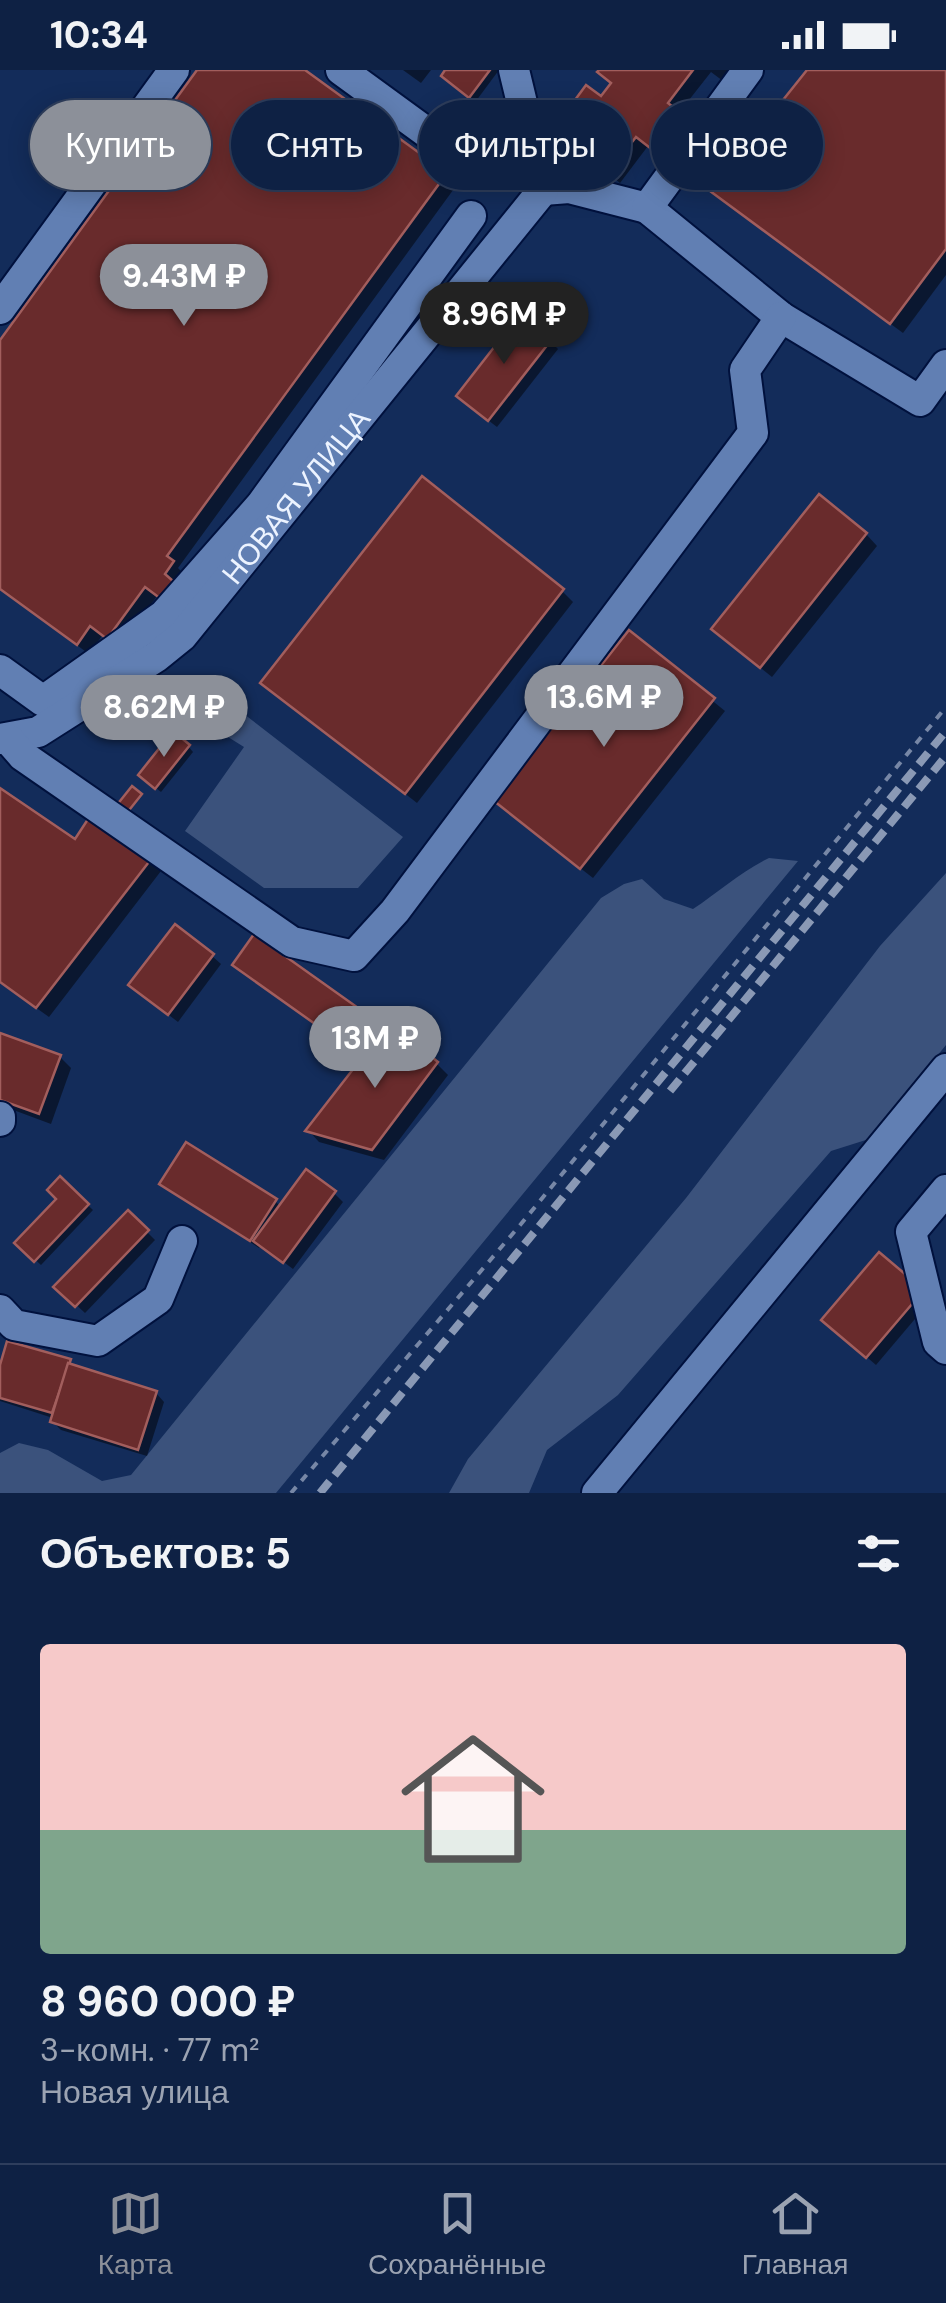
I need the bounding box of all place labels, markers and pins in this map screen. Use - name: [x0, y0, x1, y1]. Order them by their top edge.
- pin: 9.43M ₽: [92, 244, 276, 329]
- pin: 8.96M ₽: [412, 282, 596, 367]
- pin: 13.6M ₽: [512, 665, 696, 750]
- pin: 8.62M ₽: [72, 675, 256, 760]
- pin: 13M ₽: [305, 1006, 445, 1091]

